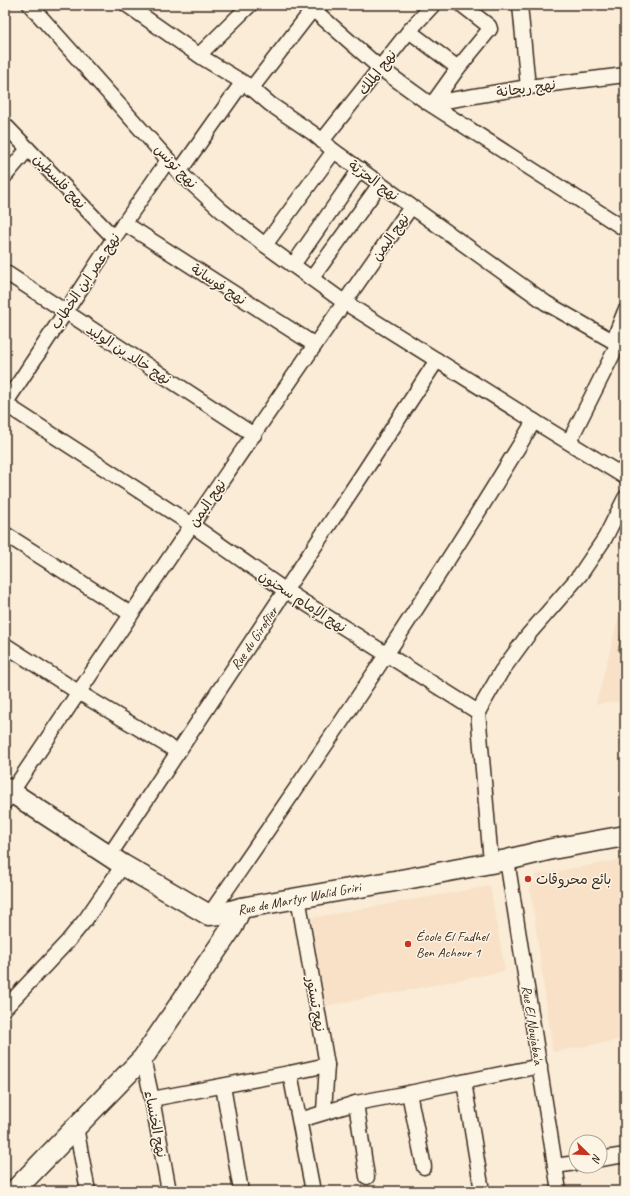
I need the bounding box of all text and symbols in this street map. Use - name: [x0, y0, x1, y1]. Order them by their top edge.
- street label: نهج الملك: [355, 46, 401, 99]
- street label: نهج ريحانة: [495, 76, 557, 102]
- street label: نهج تونس: [150, 141, 201, 193]
- street label: نهج فلسطين: [29, 151, 90, 213]
- street label: نهج الحرّيّة: [345, 156, 402, 205]
- street label: نهج اليمن: [368, 210, 414, 265]
- street label: نهج عمر ابن الخطاب: [47, 230, 125, 333]
- street label: نهج فوسانة: [187, 260, 250, 309]
- street label: نهج خالد بن الوليد: [83, 321, 174, 389]
- street label: نهج اليمن: [185, 476, 230, 531]
- street label: نهج الإمام سحنون: [255, 567, 350, 638]
- street label: Rue du Giroflier: [227, 603, 282, 673]
- place label: بائع محروقات: [536, 871, 611, 890]
- marker: بائع محروقات: [523, 874, 533, 884]
- street label: Rue de Martyr Walid Griri: [236, 878, 364, 919]
- place label: École El Fadhel Ben Achour 1: [416, 928, 490, 961]
- marker: École El Fadhel Ben Achour 1: [403, 939, 413, 949]
- street label: نهج تستور: [301, 974, 329, 1033]
- street label: Rue El Noujaba'a: [518, 984, 547, 1067]
- street label: نهج الخنساء: [140, 1089, 170, 1159]
- north arrow: [568, 1134, 608, 1174]
- text: N: [589, 1152, 605, 1166]

